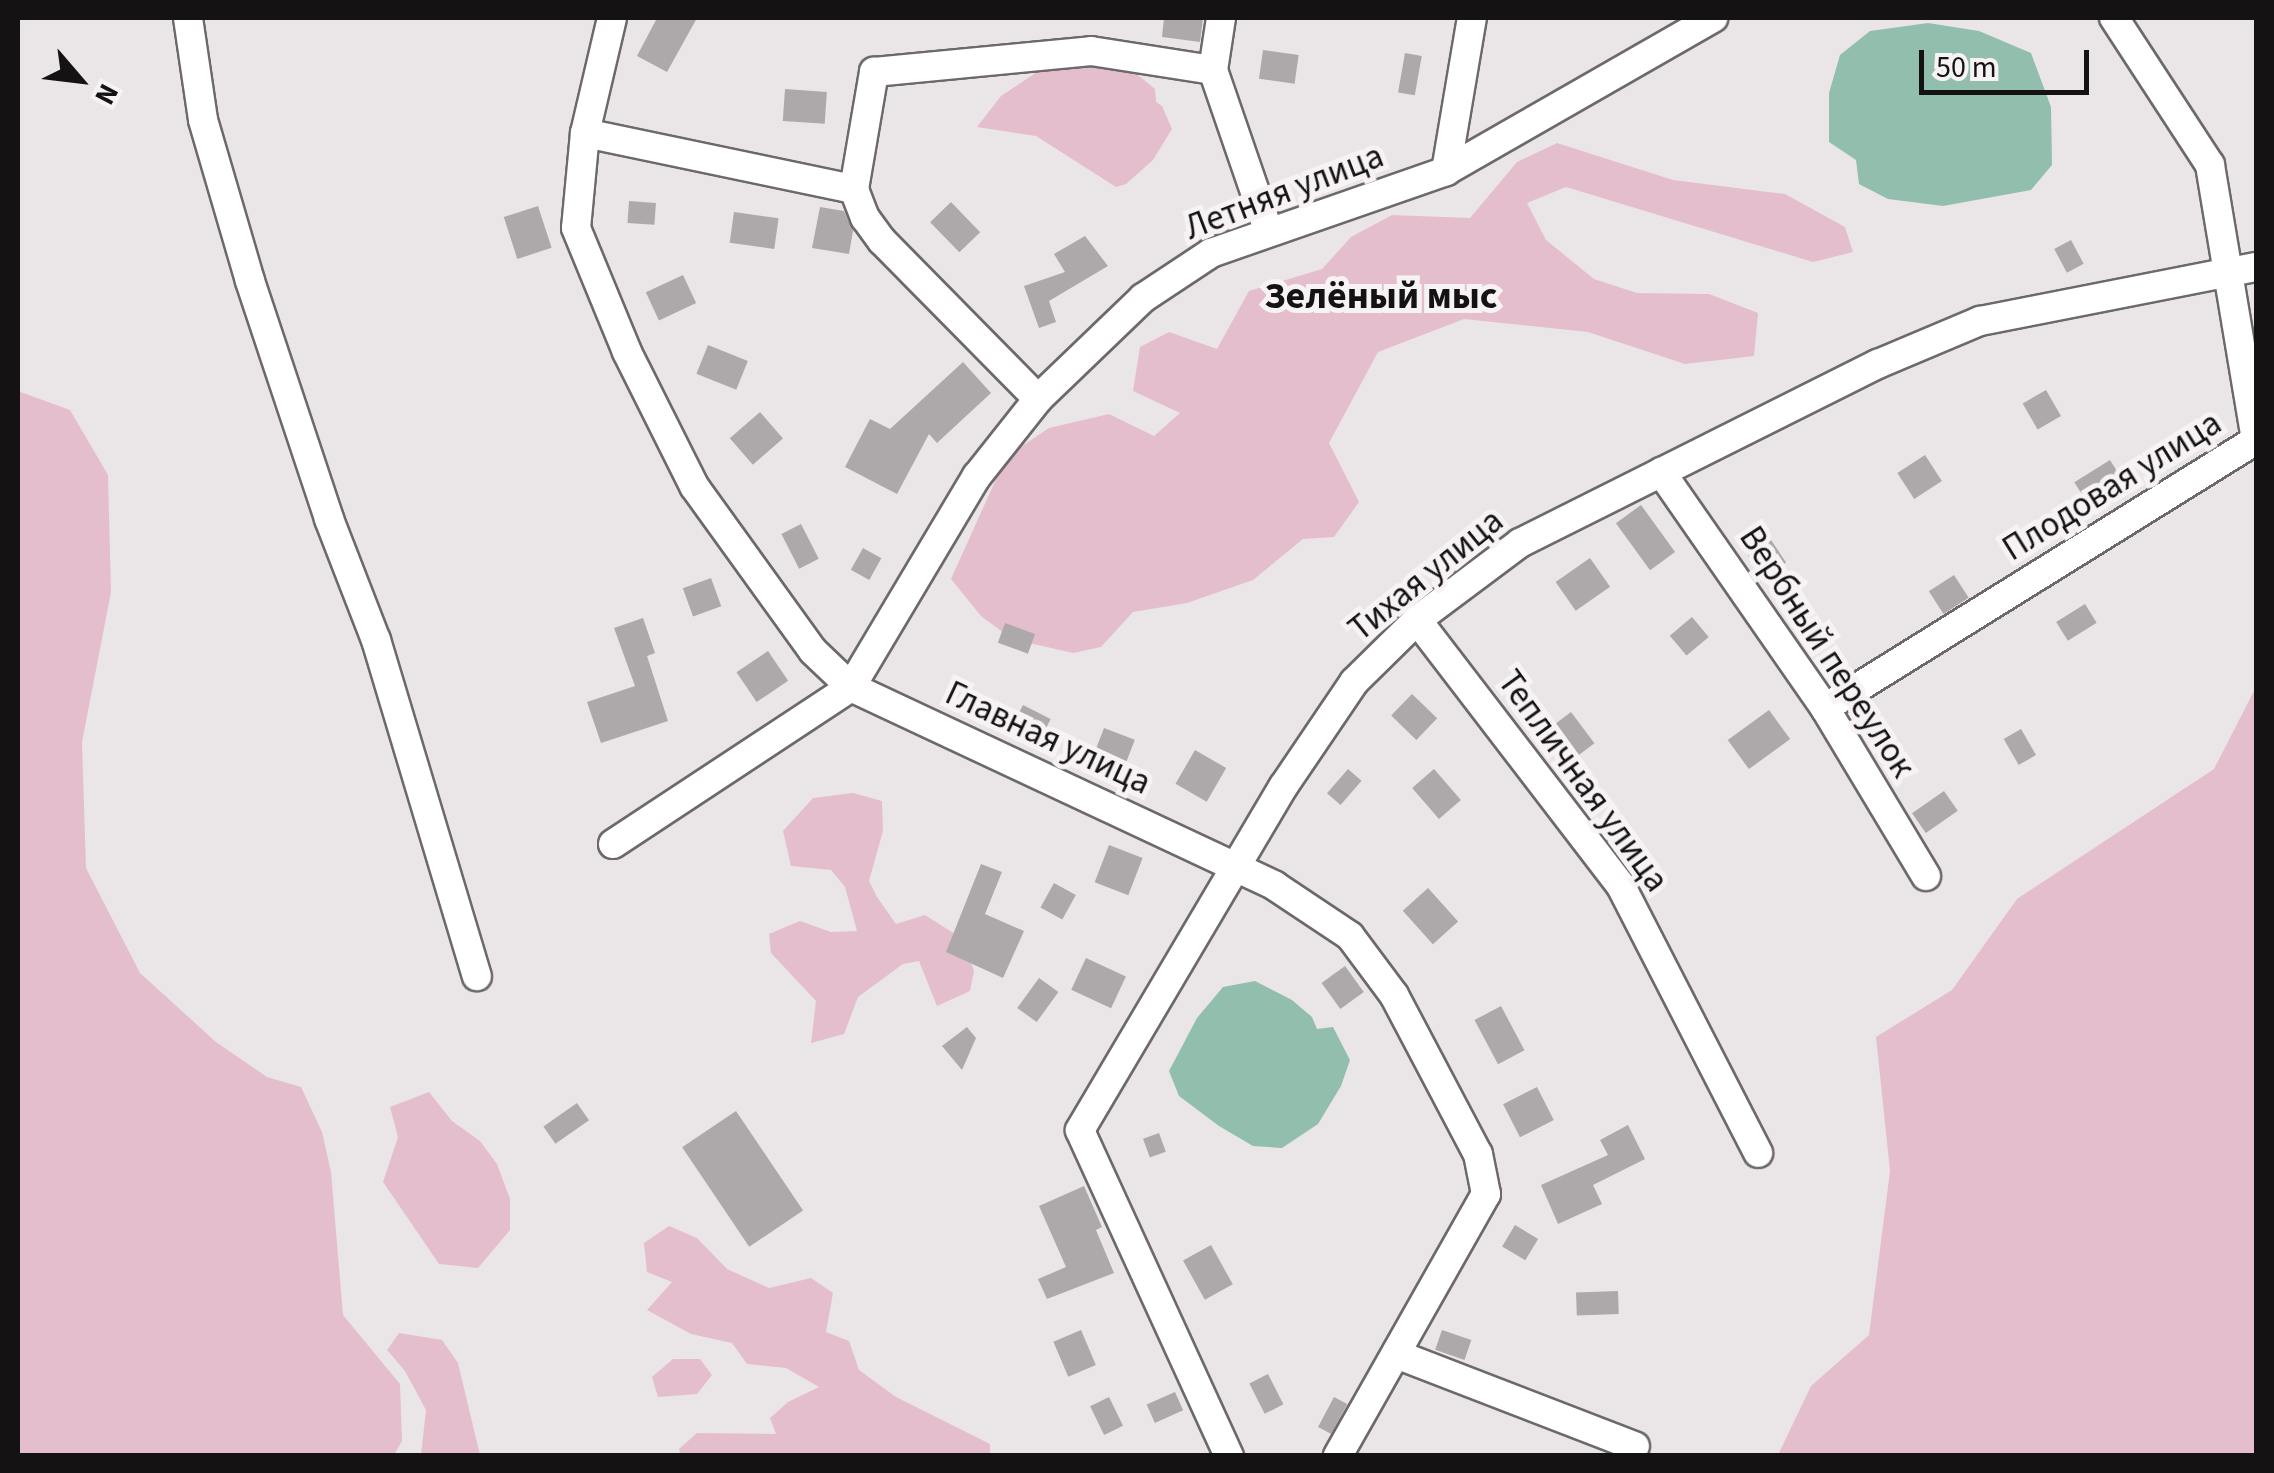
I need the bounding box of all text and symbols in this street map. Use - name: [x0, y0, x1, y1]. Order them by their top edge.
- north arrow: [30, 30, 130, 130]
- scale bar: [1924, 30, 2094, 92]
- text: 50 m: [1936, 46, 1997, 89]
- text: N: [84, 76, 129, 112]
- street label: Летняя улица: [1179, 135, 1389, 249]
- district label: Зелёный мыс: [1264, 274, 1498, 320]
- street label: Плодовая улица: [1995, 402, 2229, 570]
- street label: Тихая улица: [1340, 500, 1512, 650]
- street label: Вербный переулок: [1730, 518, 1924, 786]
- street label: Тепличная улица: [1489, 662, 1677, 900]
- street label: Главная улица: [939, 672, 1157, 804]

